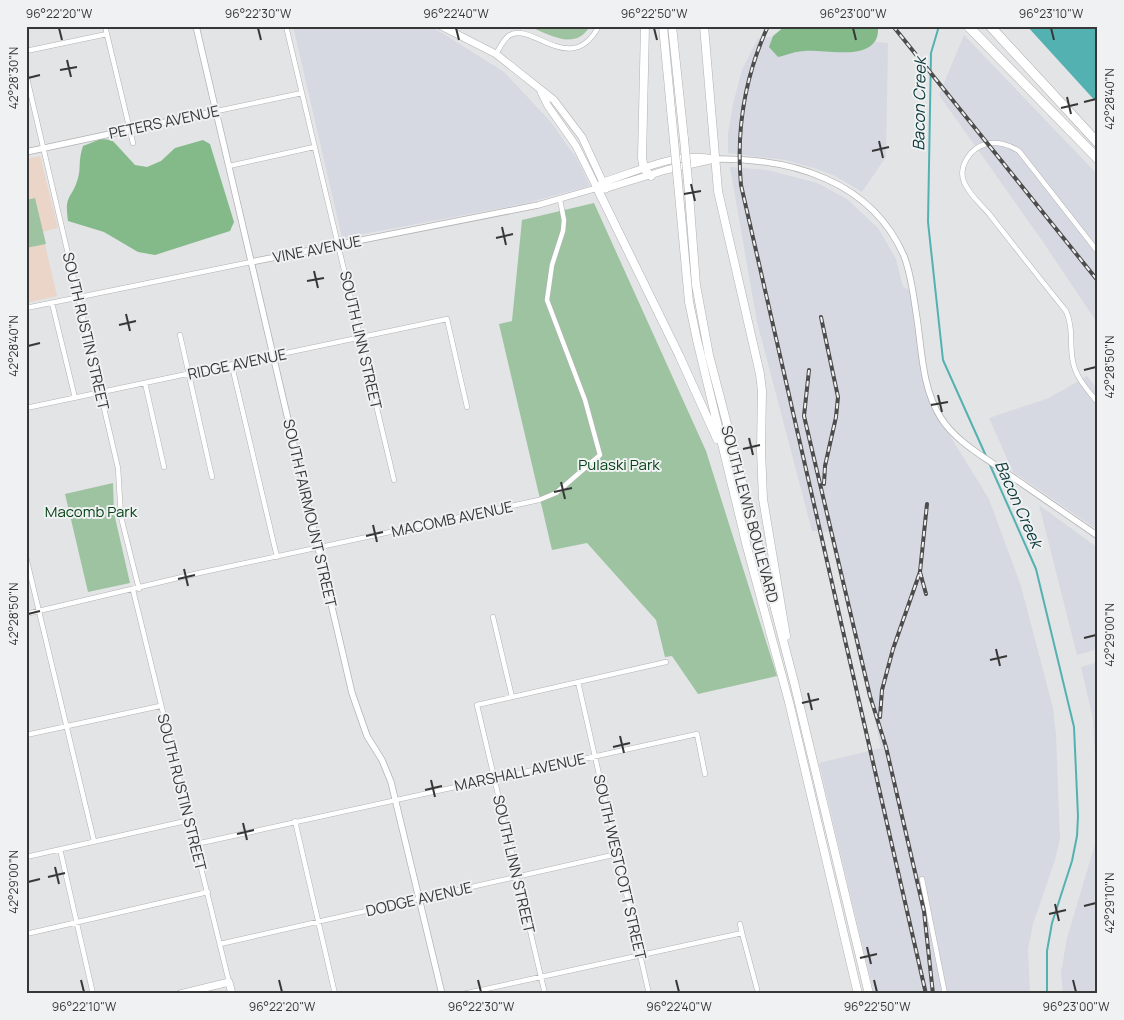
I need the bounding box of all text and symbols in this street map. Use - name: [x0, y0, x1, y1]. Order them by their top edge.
- text: 96°22'20"W: [26, 5, 93, 22]
- text: 96°22'30"W: [225, 5, 292, 22]
- text: 96°22'40"W: [423, 5, 489, 22]
- text: 96°22'50"W: [621, 5, 688, 22]
- text: 96°23'00"W: [820, 5, 887, 22]
- text: 96°23'10"W: [1019, 5, 1084, 22]
- text: 42°28'30"N: [5, 47, 22, 109]
- water label: Bacon Creek: [907, 55, 931, 151]
- text: 42°28'40"N: [1101, 68, 1118, 130]
- street label: PETERS AVENUE: [107, 100, 221, 144]
- street label: VINE AVENUE: [271, 230, 363, 268]
- street label: SOUTH RUSTIN STREET: [58, 250, 114, 412]
- street label: SOUTH LINN STREET: [335, 269, 387, 411]
- text: 42°28'40"N: [5, 315, 22, 377]
- text: 42°28'50"N: [1101, 336, 1118, 398]
- street label: RIDGE AVENUE: [186, 343, 288, 385]
- street label: SOUTH FAIRMOUNT STREET: [278, 417, 342, 609]
- street label: SOUTH LEWIS BOULEVARD: [716, 423, 784, 605]
- park label: Pulaski Park: [578, 454, 660, 475]
- water label: Bacon Creek: [990, 457, 1049, 553]
- street label: MACOMB AVENUE: [389, 496, 515, 542]
- park label: Macomb Park: [45, 501, 138, 522]
- text: 42°28'50"N: [5, 583, 22, 645]
- text: 42°29'00"N: [1101, 603, 1118, 667]
- street label: SOUTH RUSTIN STREET: [152, 711, 212, 873]
- street label: MARSHALL AVENUE: [452, 748, 588, 796]
- street label: SOUTH WESTCOTT STREET: [588, 772, 652, 962]
- street label: SOUTH LINN STREET: [488, 793, 540, 935]
- text: 42°29'00"N: [5, 850, 22, 914]
- text: 42°29'10"N: [1101, 872, 1118, 934]
- street label: DODGE AVENUE: [364, 877, 474, 921]
- text: 96°22'10"W: [52, 998, 117, 1015]
- text: 96°22'20"W: [249, 998, 316, 1015]
- text: 96°22'30"W: [448, 998, 515, 1015]
- text: 96°22'40"W: [646, 998, 712, 1015]
- text: 96°22'50"W: [844, 998, 911, 1015]
- text: 96°23'00"W: [1043, 998, 1110, 1015]

